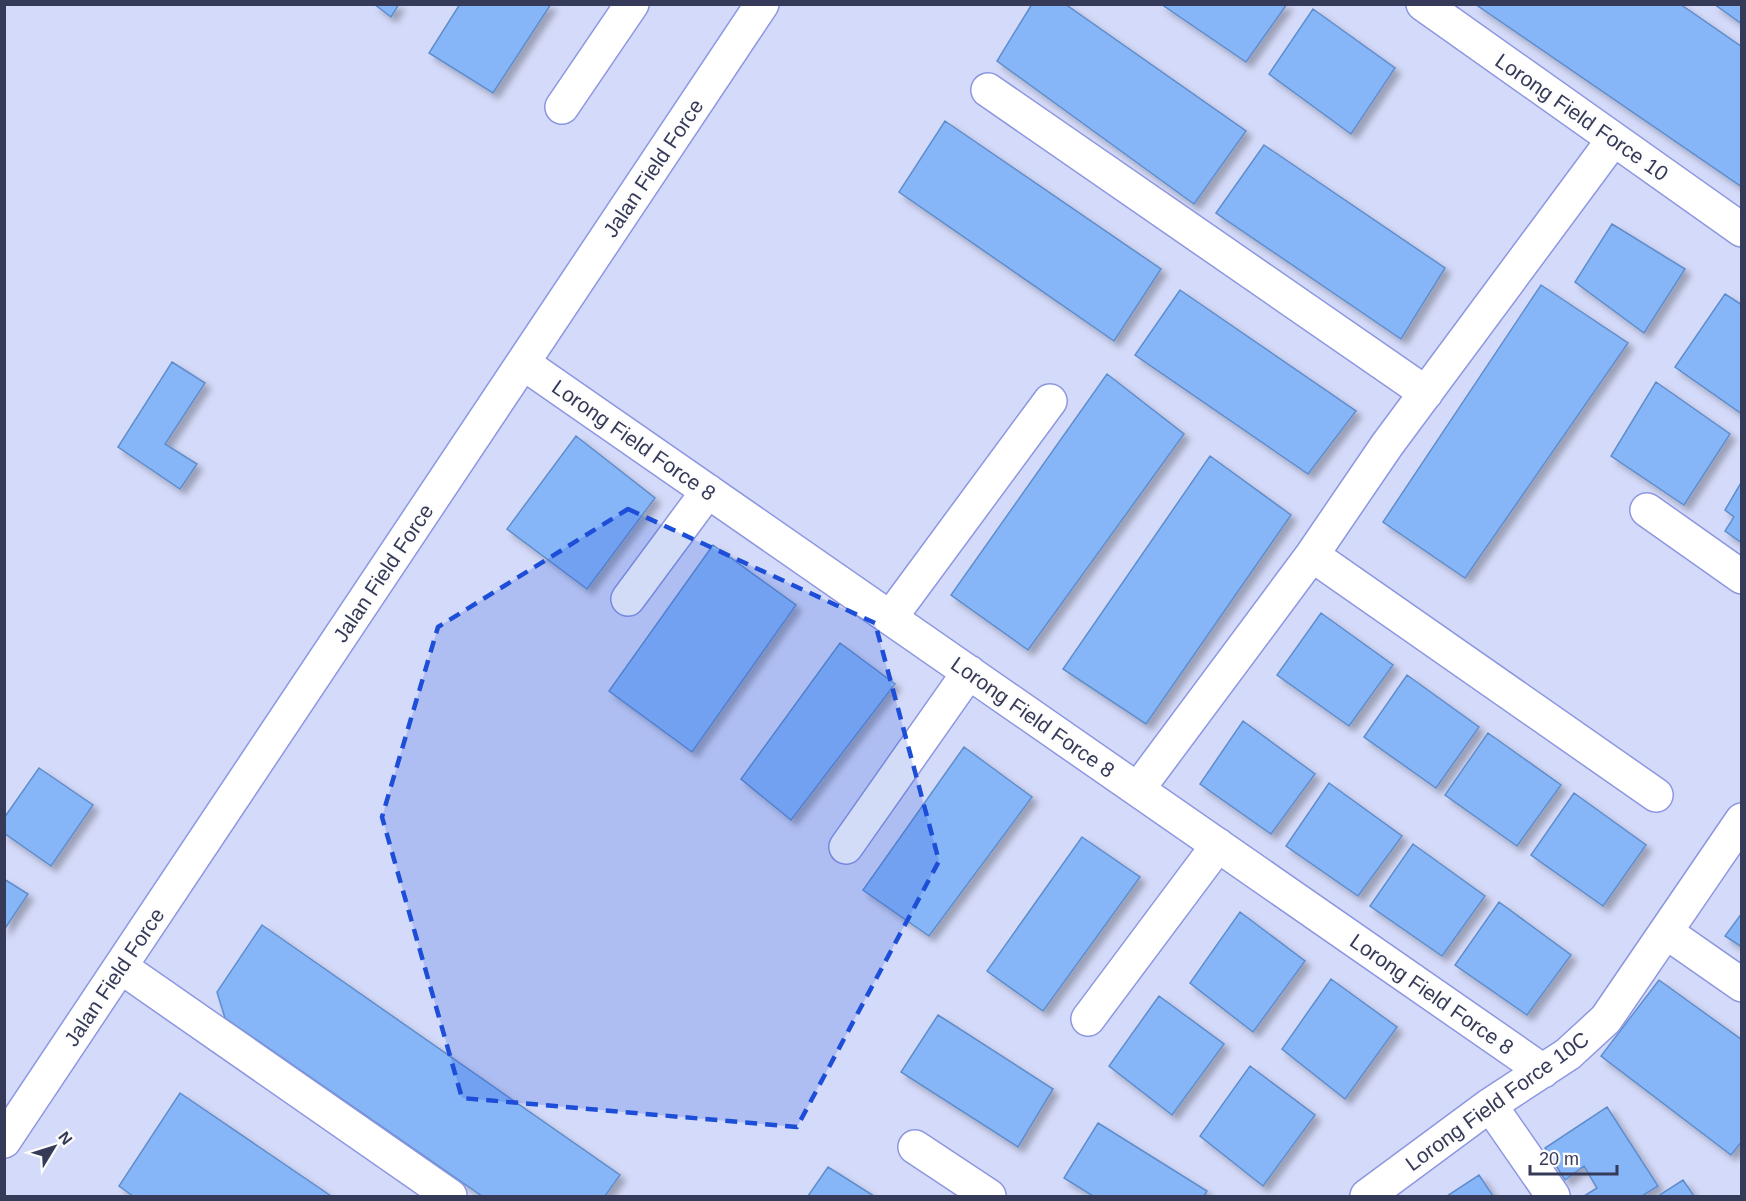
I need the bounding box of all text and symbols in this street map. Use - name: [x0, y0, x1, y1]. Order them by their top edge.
- street label: Lorong Field Force 10: [1491, 49, 1673, 185]
- street label: Jalan Field Force: [598, 95, 708, 241]
- street label: Lorong Field Force 8: [548, 375, 720, 505]
- street label: Jalan Field Force: [328, 500, 438, 646]
- street label: Lorong Field Force 8: [947, 652, 1119, 782]
- street label: Jalan Field Force: [59, 904, 169, 1050]
- street label: Lorong Field Force 8: [1346, 929, 1518, 1059]
- street label: Lorong Field Force 10C: [1401, 1027, 1593, 1175]
- north arrow: [24, 1117, 84, 1177]
- text: N: [55, 1128, 76, 1148]
- scale bar: [1530, 1138, 1617, 1176]
- text: 20 m: [1539, 1149, 1579, 1169]

